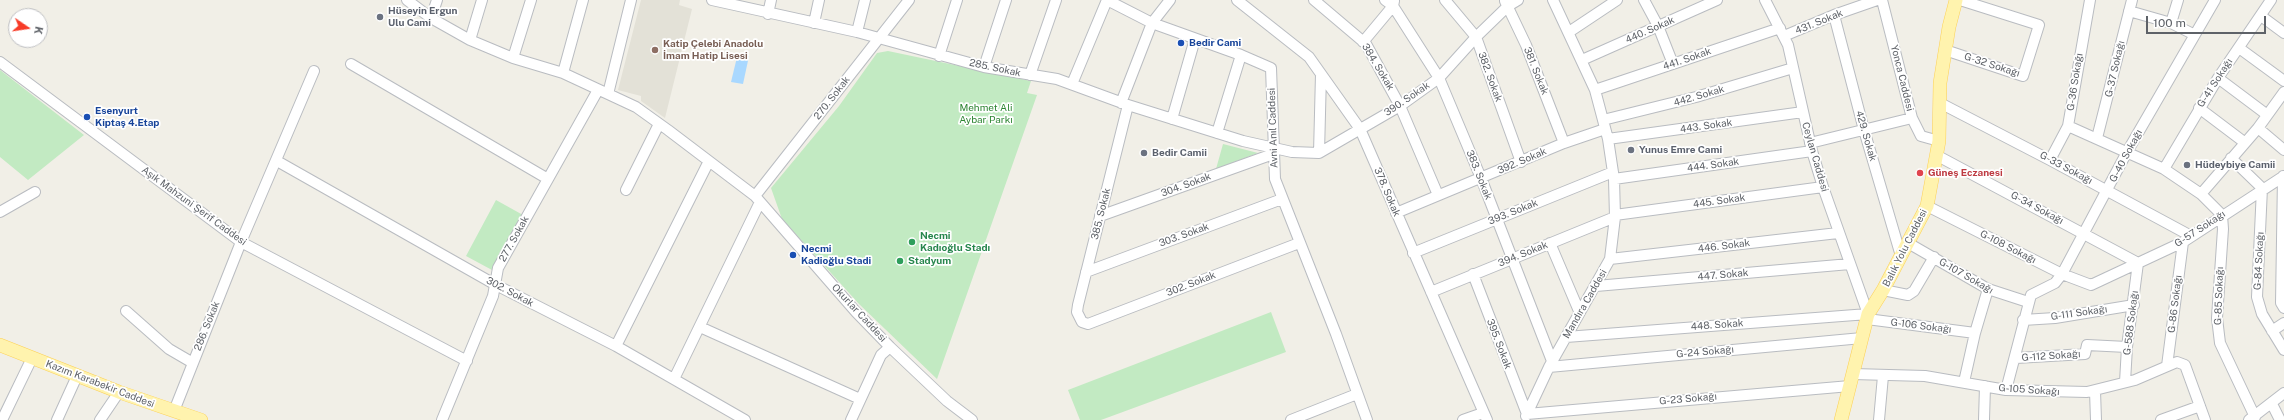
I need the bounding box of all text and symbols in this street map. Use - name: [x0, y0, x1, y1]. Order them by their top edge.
- place label: Hüseyin Ergun Ulu Cami: [388, 5, 457, 28]
- street label: 431. Sokak: [1793, 7, 1845, 37]
- north arrow: [8, 8, 48, 48]
- scale bar: [2148, 8, 2268, 34]
- marker: Hüseyin Ergun Ulu Cami: [375, 12, 385, 22]
- street label: 440. Sokak: [1624, 14, 1676, 46]
- text: 100 m: [2153, 16, 2186, 30]
- text: K: [32, 25, 45, 36]
- place label: Bedir Cami: [1189, 37, 1241, 49]
- place label: Katip Çelebi Anadolu İmam Hatip Lisesi: [663, 38, 763, 62]
- marker: Bedir Cami: [1176, 38, 1186, 48]
- street label: G-37 Sokağı: [2103, 40, 2127, 98]
- street label: 384. Sokak: [1359, 41, 1397, 93]
- street label: Yonca Caddesi: [1888, 44, 1916, 112]
- marker: Katip Çelebi Anadolu İmam Hatip Lisesi: [650, 45, 660, 55]
- street label: 381. Sokak: [1521, 45, 1551, 97]
- street label: 441. Sokak: [1661, 45, 1713, 73]
- street label: 382. Sokak: [1475, 50, 1505, 104]
- street label: G-32 Sokağı: [1963, 50, 2021, 80]
- street label: G-36 Sokağı: [2065, 52, 2085, 112]
- street label: G-41 Sokağı: [2195, 56, 2235, 110]
- street label: 285. Sokak: [968, 57, 1022, 79]
- street label: 270. Sokak: [811, 74, 853, 122]
- street label: 390. Sokak: [1382, 79, 1432, 119]
- street label: 442. Sokak: [1672, 83, 1726, 109]
- street label: Avni Anıl Caddesi: [1266, 88, 1280, 168]
- park label: Mehmet Ali Aybar Parkı: [959, 102, 1013, 126]
- place label: Esenyurt Kiptaş 4.Etap: [95, 105, 159, 128]
- street label: 429. Sokak: [1853, 109, 1879, 163]
- marker: Esenyurt Kiptaş 4.Etap: [82, 112, 92, 122]
- street label: 443. Sokak: [1679, 116, 1733, 136]
- street label: Ceylan Caddesi: [1799, 121, 1831, 193]
- street label: G-40 Sokağı: [2107, 128, 2145, 184]
- place label: Yunus Emre Cami: [1639, 144, 1722, 156]
- street label: 392. Sokak: [1496, 145, 1548, 177]
- marker: Yunus Emre Cami: [1626, 145, 1636, 155]
- place label: Bedir Camii: [1152, 147, 1207, 159]
- marker: Bedir Camii: [1139, 148, 1149, 158]
- street label: 383. Sokak: [1464, 148, 1494, 202]
- street label: G-33 Sokağı: [2038, 149, 2094, 187]
- street label: 444. Sokak: [1686, 155, 1740, 175]
- place label: Hüdeybiye Camii: [2195, 159, 2275, 171]
- marker: Hüdeybiye Camii: [2182, 160, 2192, 170]
- street label: Aşık Mahzuni Şerif Caddesi: [139, 164, 249, 248]
- street label: 378. Sokak: [1371, 166, 1403, 218]
- place label: Güneş Eczanesi: [1928, 167, 2003, 179]
- marker: Güneş Eczanesi: [1915, 168, 1925, 178]
- street label: 304. Sokak: [1159, 170, 1213, 200]
- street label: 385. Sokak: [1089, 187, 1113, 241]
- street label: G-34 Sokağı: [2009, 189, 2065, 227]
- street label: 445. Sokak: [1692, 191, 1746, 211]
- street label: 393. Sokak: [1486, 197, 1540, 227]
- street label: Balık Yolu Caddesi: [1880, 207, 1930, 289]
- street label: G-57 Sokağı: [2172, 208, 2228, 250]
- street label: 277. Sokak: [496, 214, 532, 264]
- street label: 303. Sokak: [1157, 220, 1211, 250]
- street label: G-108 Sokağı: [1978, 228, 2038, 266]
- place label: Necmi Kadıoğlu Stadı: [920, 230, 990, 254]
- street label: G-84 Sokağı: [2251, 232, 2267, 290]
- marker: Necmi Kadıoğlu Stadı: [907, 237, 917, 247]
- street label: 446. Sokak: [1697, 237, 1751, 255]
- street label: 394. Sokak: [1496, 239, 1550, 269]
- place label: Necmi Kadioğlu Stadi: [801, 243, 871, 266]
- marker: Necmi Kadioğlu Stadi: [788, 250, 798, 260]
- place label: Stadyum: [908, 255, 951, 267]
- marker: Stadyum: [895, 256, 905, 266]
- street label: G-107 Sokağı: [1937, 256, 1995, 296]
- street label: Mandıra Caddesi: [1560, 267, 1610, 341]
- street label: 447. Sokak: [1697, 267, 1749, 283]
- street label: G-85 Sokağı: [2212, 267, 2226, 325]
- street label: 302. Sokak: [1165, 269, 1217, 299]
- street label: G-86 Sokağı: [2165, 274, 2185, 334]
- street label: 302. Sokak: [484, 275, 536, 309]
- street label: Okurlar Caddesi: [829, 282, 889, 344]
- street label: G-588 Sokağı: [2121, 290, 2141, 356]
- street label: 286. Sokak: [192, 300, 222, 352]
- street label: G-111 Sokağı: [2050, 303, 2108, 323]
- street label: G-106 Sokağı: [1890, 316, 1952, 336]
- street label: 395. Sokak: [1484, 317, 1514, 371]
- street label: 448. Sokak: [1690, 317, 1744, 333]
- street label: G-24 Sokağı: [1676, 344, 1734, 360]
- street label: G-112 Sokağı: [2021, 348, 2081, 364]
- street label: Kazım Karabekir Caddesi: [44, 358, 156, 410]
- street label: G-105 Sokağı: [1998, 382, 2060, 398]
- street label: G-23 Sokağı: [1659, 391, 1717, 407]

